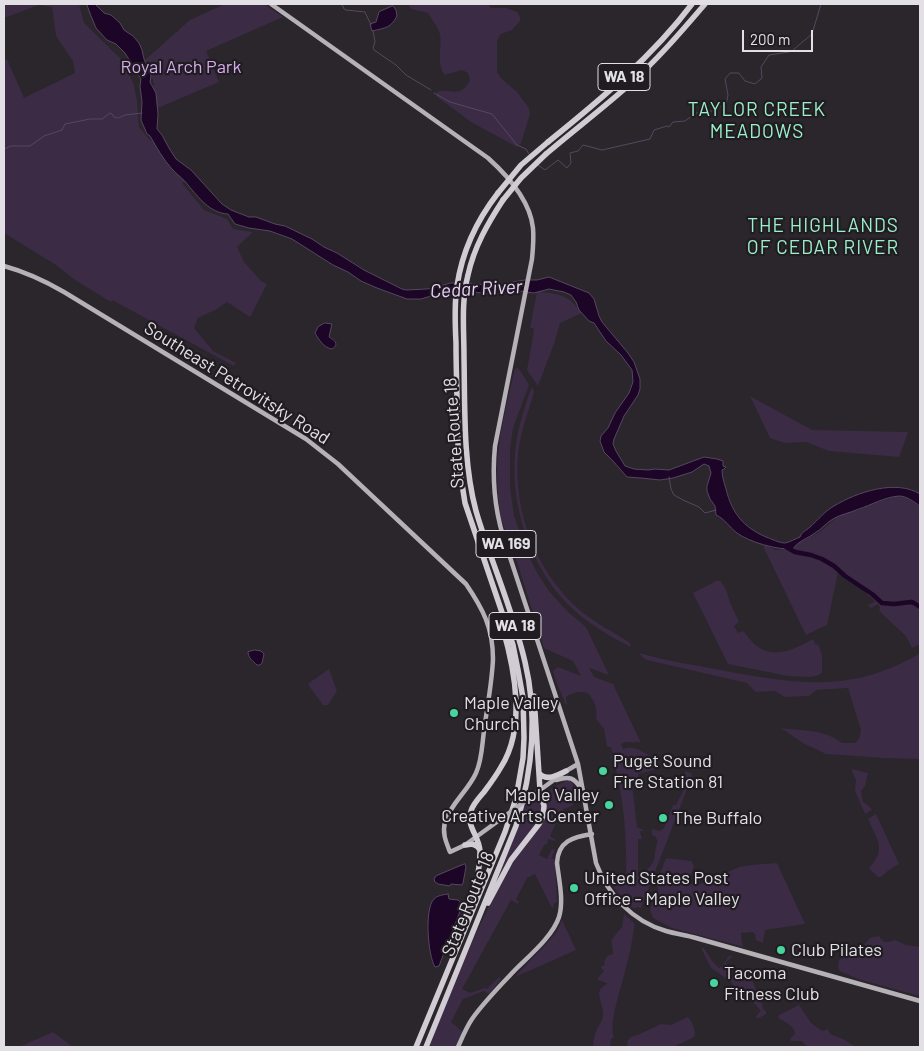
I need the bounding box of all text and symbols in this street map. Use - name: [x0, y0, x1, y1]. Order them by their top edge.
- scale bar: [744, 20, 815, 52]
- text: 200 m: [750, 30, 790, 48]
- park label: Royal Arch Park: [121, 56, 241, 78]
- road number: WA 18: [598, 64, 650, 90]
- district label: TAYLOR CREEK MEADOWS: [686, 99, 828, 143]
- district label: THE HIGHLANDS OF CEDAR RIVER: [745, 215, 901, 259]
- water label: Cedar River: [429, 275, 523, 303]
- street label: Southeast Petrovitsky Road: [140, 317, 334, 449]
- street label: State Route 18: [439, 377, 469, 489]
- road number: WA 169: [476, 530, 536, 558]
- road number: WA 18: [489, 612, 541, 640]
- place label: Maple Valley Church: [464, 692, 558, 734]
- marker: Maple Valley Church: [448, 707, 460, 719]
- place label: Puget Sound Fire Station 81: [613, 750, 723, 792]
- marker: Puget Sound Fire Station 81: [597, 765, 609, 777]
- place label: Maple Valley Creative Arts Center: [441, 784, 599, 826]
- marker: Maple Valley Creative Arts Center: [603, 799, 615, 811]
- place label: The Buffalo: [673, 807, 762, 829]
- marker: The Buffalo: [657, 812, 669, 824]
- street label: State Route 18: [437, 848, 499, 960]
- place label: United States Post Office - Maple Valley: [584, 867, 740, 910]
- marker: United States Post Office - Maple Valley: [568, 882, 580, 894]
- place label: Club Pilates: [791, 939, 882, 961]
- marker: Club Pilates: [775, 944, 787, 956]
- place label: Tacoma Fitness Club: [724, 962, 820, 1004]
- marker: Tacoma Fitness Club: [708, 977, 720, 989]

